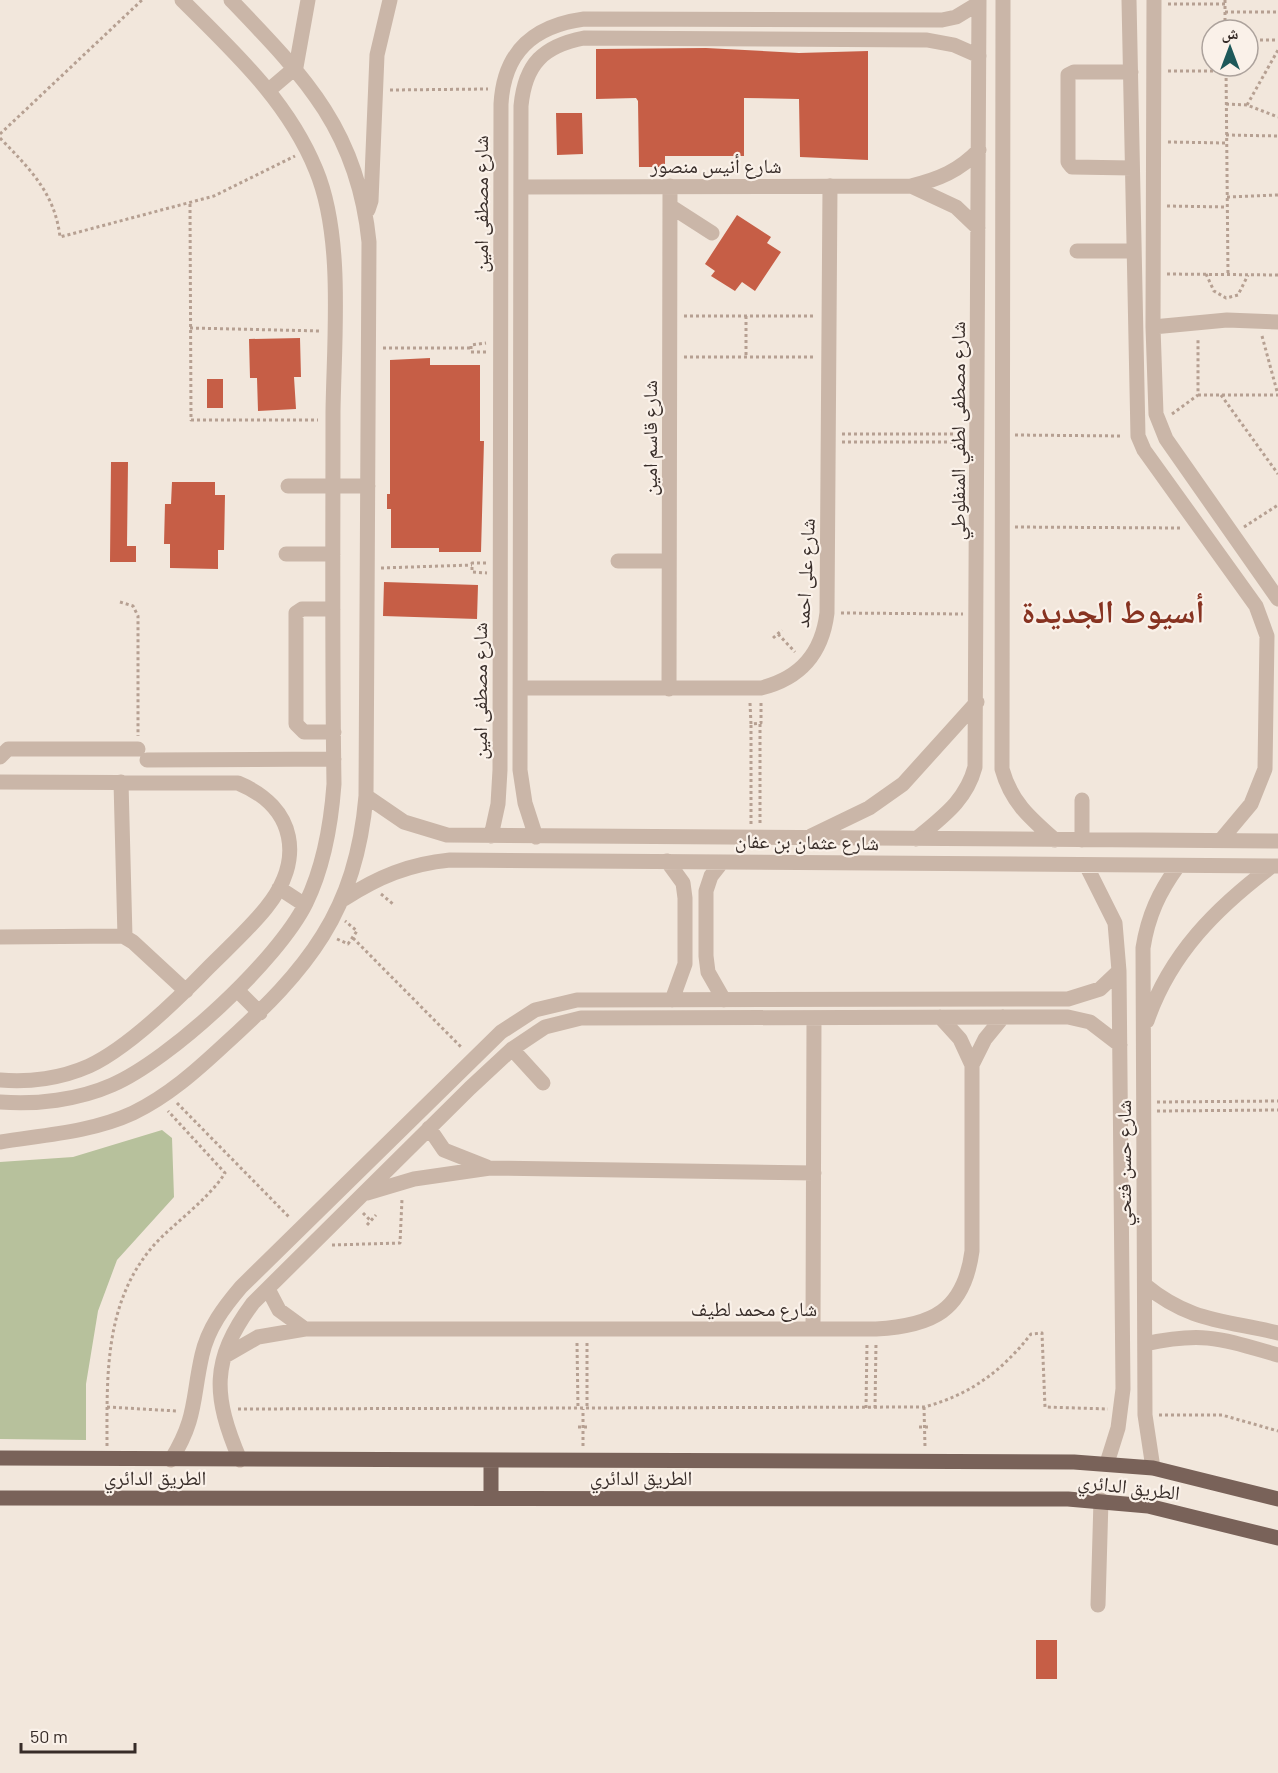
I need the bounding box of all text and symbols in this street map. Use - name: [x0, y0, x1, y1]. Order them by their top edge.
- north arrow: [1200, 18, 1260, 78]
- text: ش: [1222, 23, 1239, 43]
- street label: شارع مصطفى امين: [468, 135, 494, 273]
- street label: شارع أنيس منصور: [649, 153, 782, 179]
- street label: شارع مصطفى لطفي المنفلوطي: [945, 321, 974, 541]
- street label: شارع قاسم امين: [637, 380, 664, 496]
- street label: شارع على احمد: [789, 517, 821, 629]
- district label: أسيوط الجديدة: [1021, 591, 1205, 630]
- street label: شارع مصطفى امين: [467, 622, 493, 760]
- street label: شارع عثمان بن عفان: [735, 828, 879, 856]
- street label: شارع حسن فتحي: [1111, 1100, 1140, 1226]
- street label: شارع محمد لطيف: [691, 1296, 817, 1322]
- street label: الطريق الدائري: [104, 1465, 206, 1494]
- street label: الطريق الدائري: [590, 1465, 692, 1494]
- street label: الطريق الدائري: [1076, 1468, 1181, 1509]
- scale bar: [21, 1716, 135, 1754]
- text: 50 m: [30, 1725, 68, 1747]

